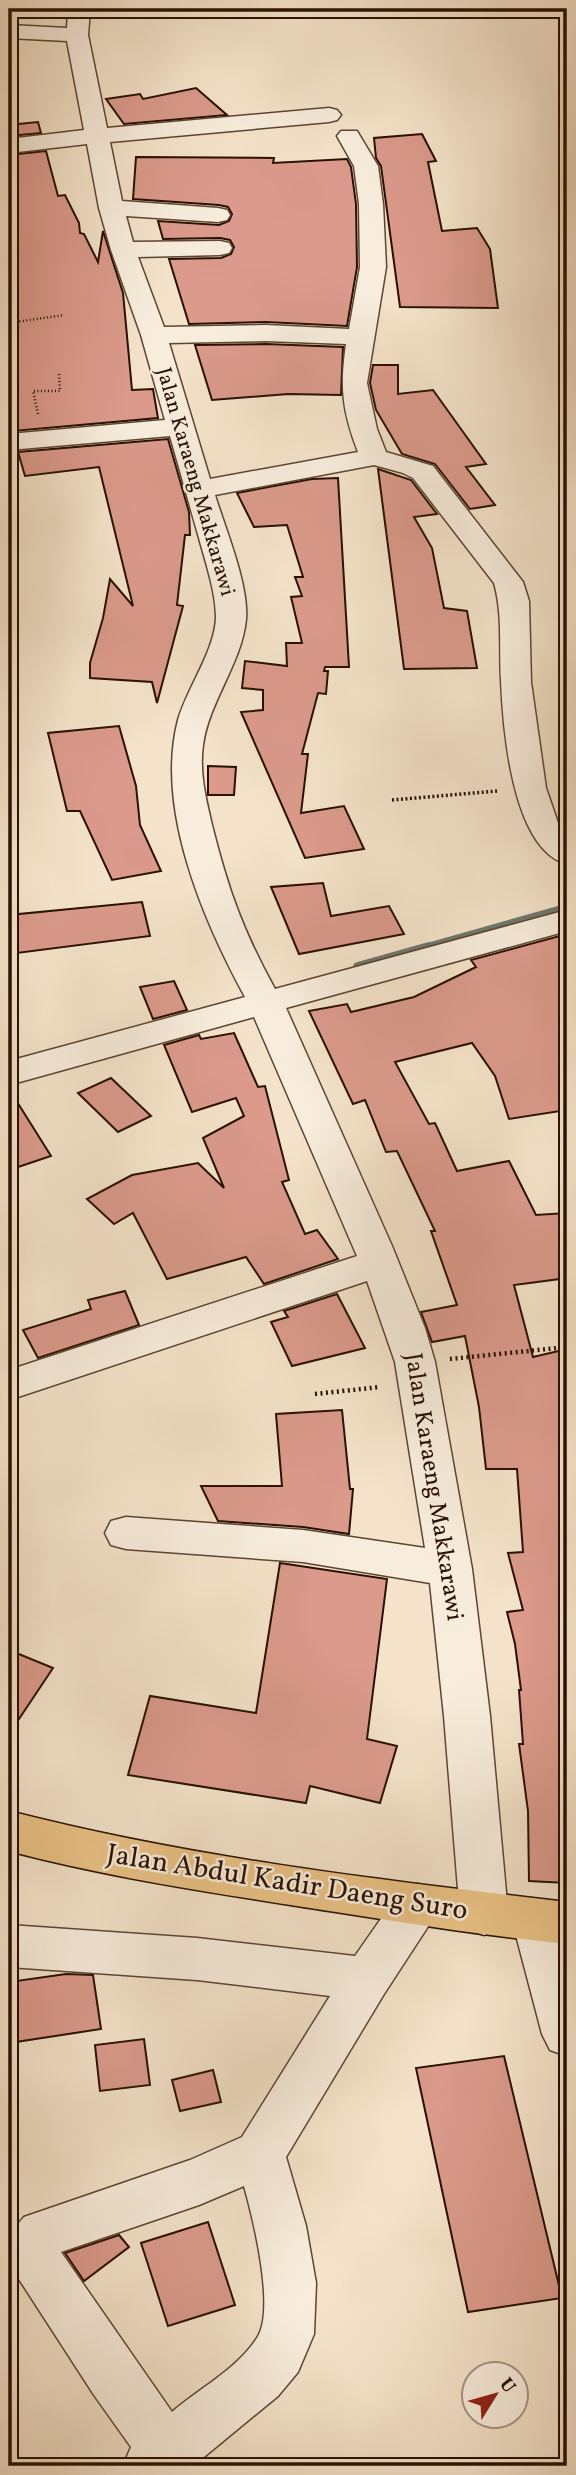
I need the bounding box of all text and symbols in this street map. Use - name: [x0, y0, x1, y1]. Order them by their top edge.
- street label: Jalan Karaeng Makkarawi: [148, 364, 242, 600]
- street label: Jalan Karaeng Makkarawi: [395, 1351, 471, 1623]
- street label: Jalan Abdul Kadir Daeng Suro: [104, 1835, 470, 1931]
- north arrow: [461, 2360, 530, 2430]
- text: U: [493, 2373, 521, 2399]

